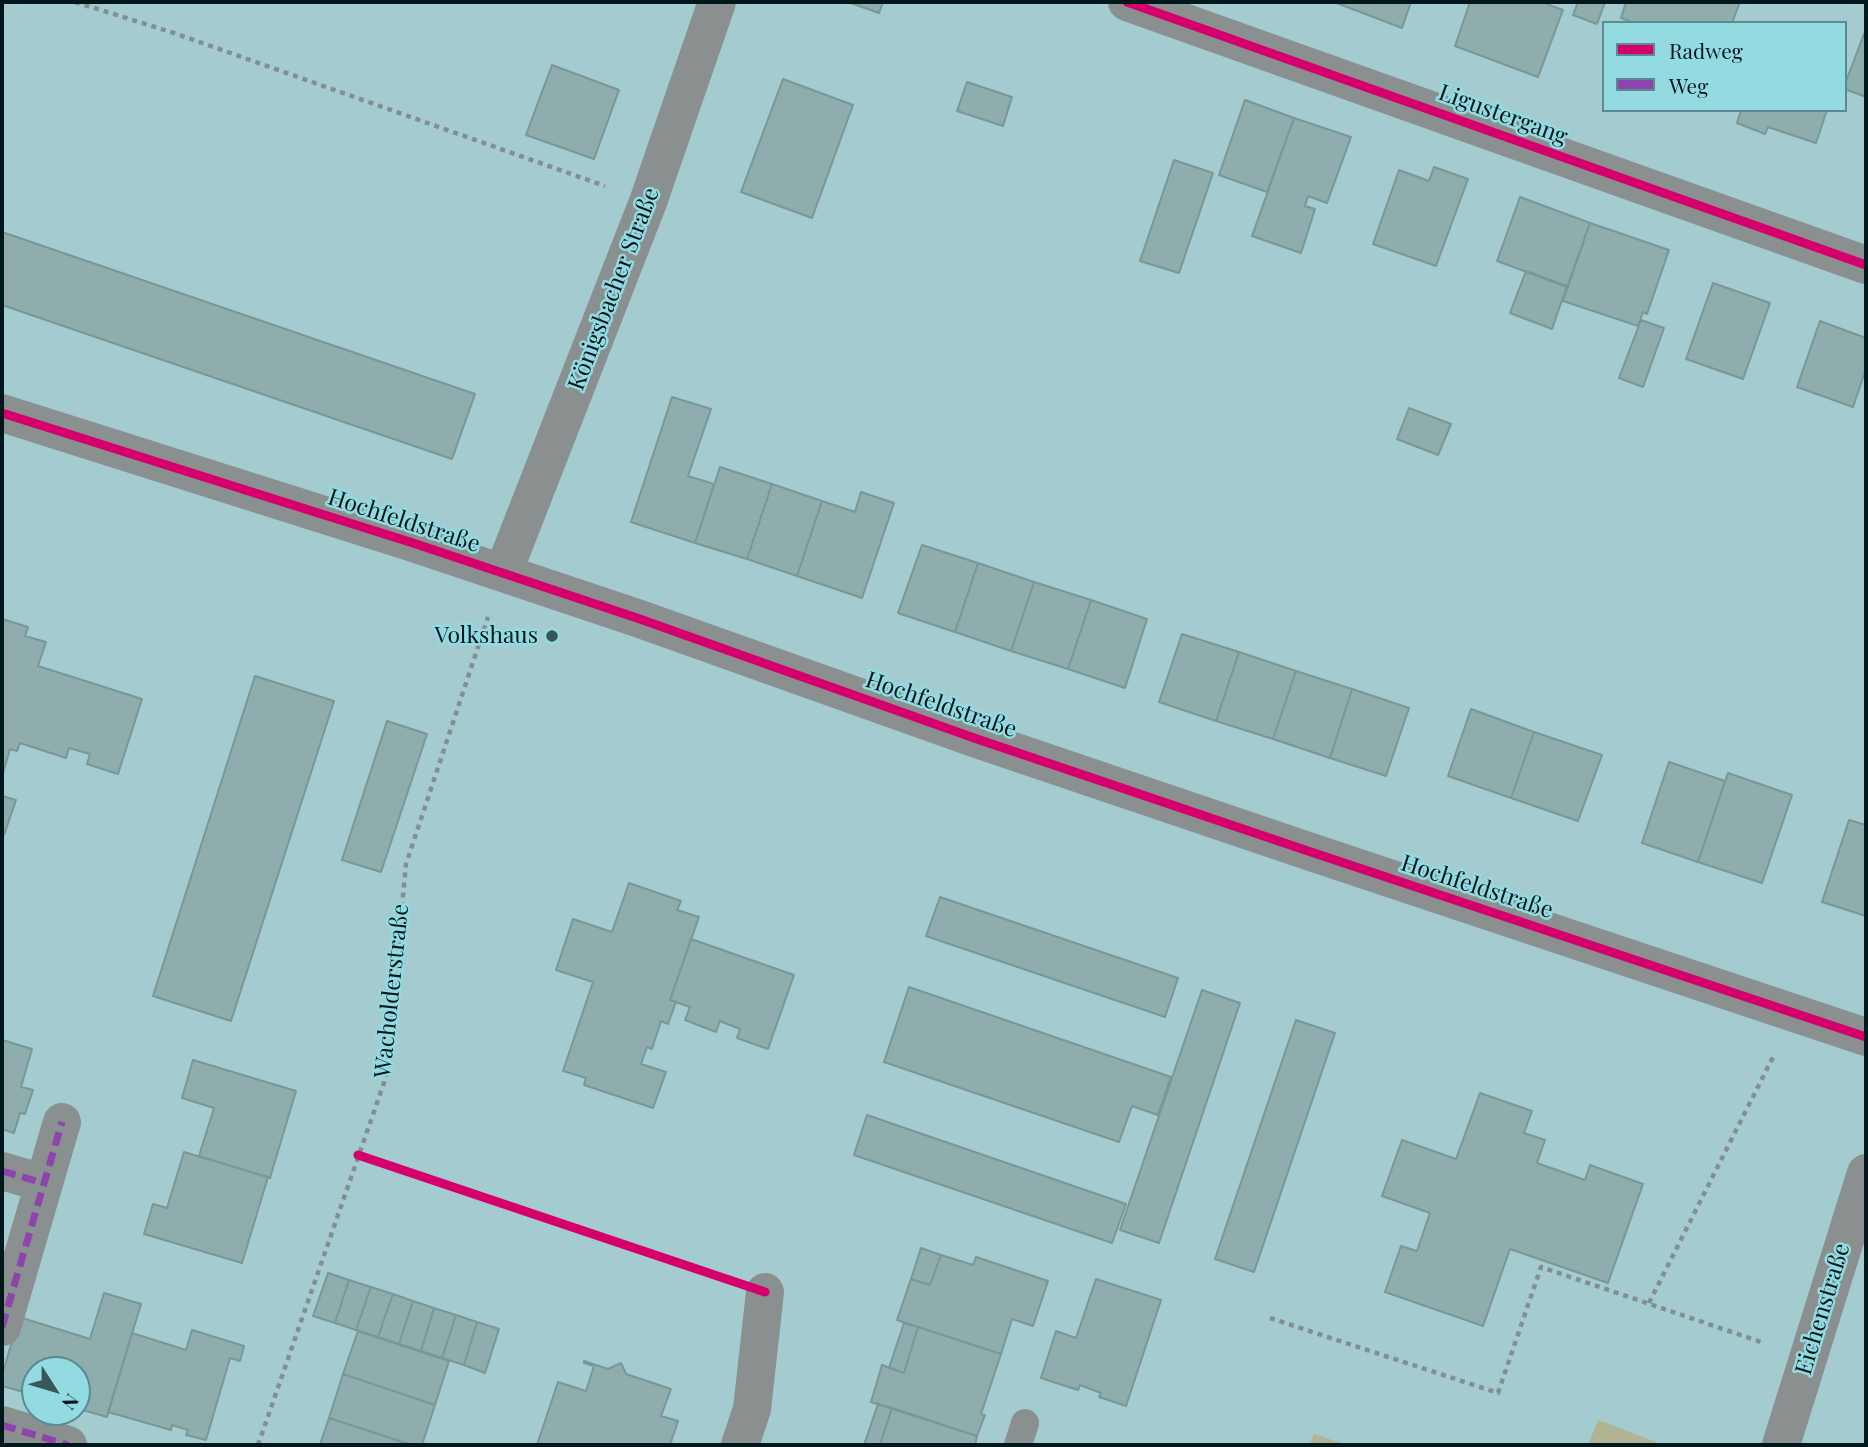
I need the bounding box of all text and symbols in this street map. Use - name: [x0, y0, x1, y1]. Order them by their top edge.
- legend: [1602, 21, 1847, 112]
- text: Radweg: [1669, 36, 1743, 64]
- text: Weg: [1669, 71, 1708, 99]
- street label: Ligustergang: [1435, 79, 1571, 151]
- street label: Königsbacher Straße: [563, 184, 665, 394]
- street label: Hochfeldstraße: [325, 483, 483, 559]
- place label: Volkshaus: [434, 622, 538, 650]
- marker: Volkshaus: [544, 628, 560, 644]
- street label: Hochfeldstraße: [862, 666, 1020, 744]
- street label: Hochfeldstraße: [1398, 849, 1556, 925]
- street label: Wacholderstraße: [369, 903, 415, 1079]
- street label: Eichenstraße: [1790, 1240, 1856, 1378]
- north arrow: [21, 1356, 91, 1426]
- text: N: [57, 1389, 86, 1416]

